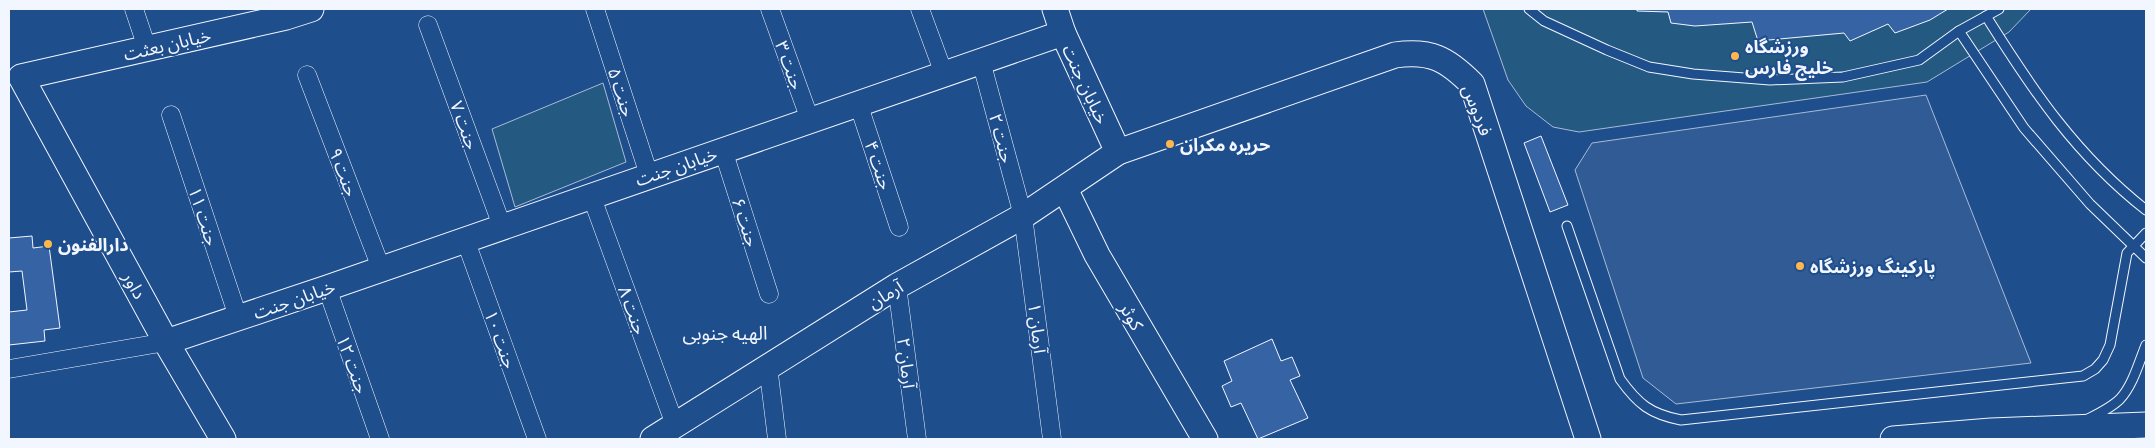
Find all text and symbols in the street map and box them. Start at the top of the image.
street label: خیابان بعثت [121,23,213,66]
place label: ورزشگاه خلیج فارس [1745,35,1833,81]
street label: جنت ۳ [771,38,809,92]
street label: خیابان جنت [1057,41,1114,128]
marker: ورزشگاه خلیج فارس [1729,50,1741,62]
street label: جنت ۵ [604,65,640,119]
street label: فردوس [1457,81,1498,139]
street label: جنت ۷ [446,98,484,152]
street label: جنت ۲ [985,111,1019,165]
place label: حریره مکران [1180,133,1270,156]
street label: جنت ۴ [860,138,898,192]
marker: حریره مکران [1164,138,1176,150]
street label: خیابان جنت [632,142,720,191]
street label: جنت ۹ [325,145,363,199]
street label: جنت ۱۱ [184,184,224,248]
street label: جنت ۶ [728,195,764,249]
place label: دارالفنون [58,233,129,256]
marker: دارالفنون [42,238,54,250]
place label: پارکینگ ورزشگاه [1810,255,1936,279]
marker: پارکینگ ورزشگاه [1794,260,1806,272]
street label: داور [117,267,151,303]
street label: خیابان جنت [250,275,338,324]
street label: آرمان [863,275,908,314]
street label: جنت ۸ [614,283,652,337]
street label: کوثر [1114,297,1149,335]
street label: آرمان ۱ [1023,301,1052,356]
street label: جنت ۱۰ [480,307,522,371]
district label: الهیه جنوبی [683,321,768,345]
street label: جنت ۱۲ [332,332,374,396]
street label: آرمان ۲ [892,336,921,391]

